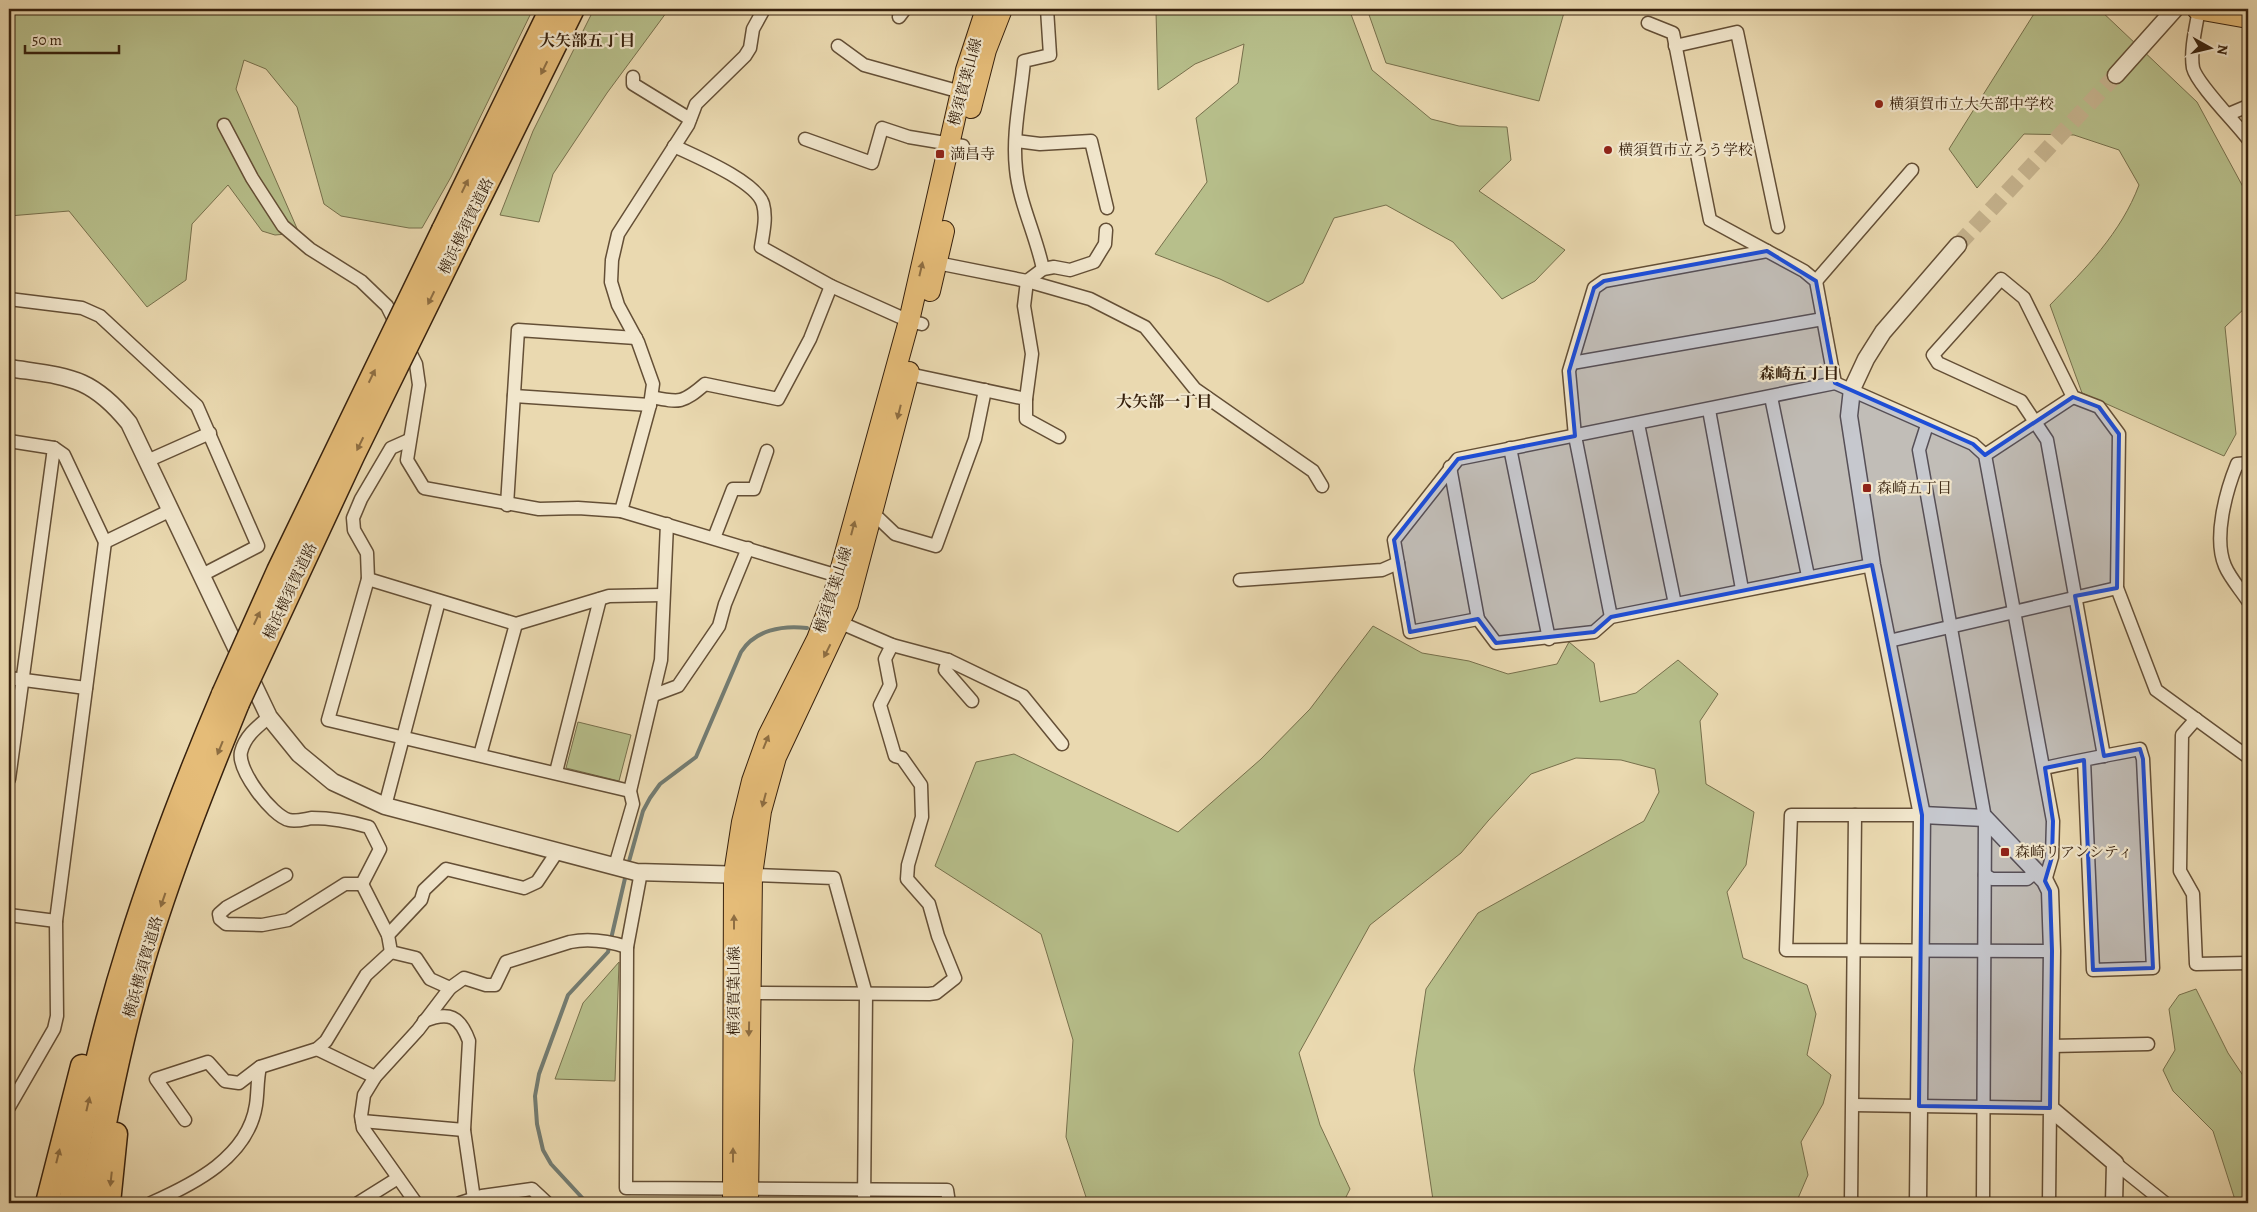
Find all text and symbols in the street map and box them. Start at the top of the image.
scale bar [25,22,119,54]
north arrow [2184,22,2234,72]
text: 50 m [32,30,62,50]
district label: 大矢部五丁目 [539,30,635,52]
street label: 横須賀葉山線 [944,36,986,128]
text: N [2212,43,2232,56]
one-way arrow [539,61,547,75]
place label: 横須賀市立大矢部中学校 [1889,94,2054,114]
marker: 横須賀市立大矢部中学校 [1873,98,1885,110]
place label: 横須賀市立ろう学校 [1618,140,1753,160]
place label: 満昌寺 [950,144,995,164]
marker: 横須賀市立ろう学校 [1602,144,1614,156]
marker: 満昌寺 [934,148,946,160]
street label: 横浜横須賀道路 [434,174,498,278]
one-way arrow [461,179,469,193]
one-way arrow [917,261,925,277]
one-way arrow [427,291,435,305]
district label: 森崎五丁目 [1759,363,1839,385]
one-way arrow [368,369,376,383]
district label: 大矢部一丁目 [1116,391,1212,413]
one-way arrow [895,404,903,419]
one-way arrow [355,437,363,451]
place label: 森崎五丁目 [1877,478,1952,498]
marker: 森崎五丁目 [1861,482,1873,494]
one-way arrow [849,520,857,535]
street label: 横浜横須賀道路 [259,539,321,643]
street label: 横須賀葉山線 [810,544,856,636]
one-way arrow [253,611,261,625]
one-way arrow [823,643,831,658]
one-way arrow [762,735,770,749]
one-way arrow [216,741,224,756]
one-way arrow [759,792,767,807]
place label: 森崎リアンシティ [2015,842,2133,862]
marker: 森崎リアンシティ [1999,846,2011,858]
one-way arrow [159,893,167,908]
street label: 横浜横須賀道路 [119,914,167,1020]
one-way arrow [730,914,738,930]
street label: 横須賀葉山線 [724,946,744,1036]
one-way arrow [745,1021,753,1037]
one-way arrow [84,1096,92,1111]
one-way arrow [729,1146,737,1162]
one-way arrow [54,1148,62,1163]
one-way arrow [107,1171,115,1187]

